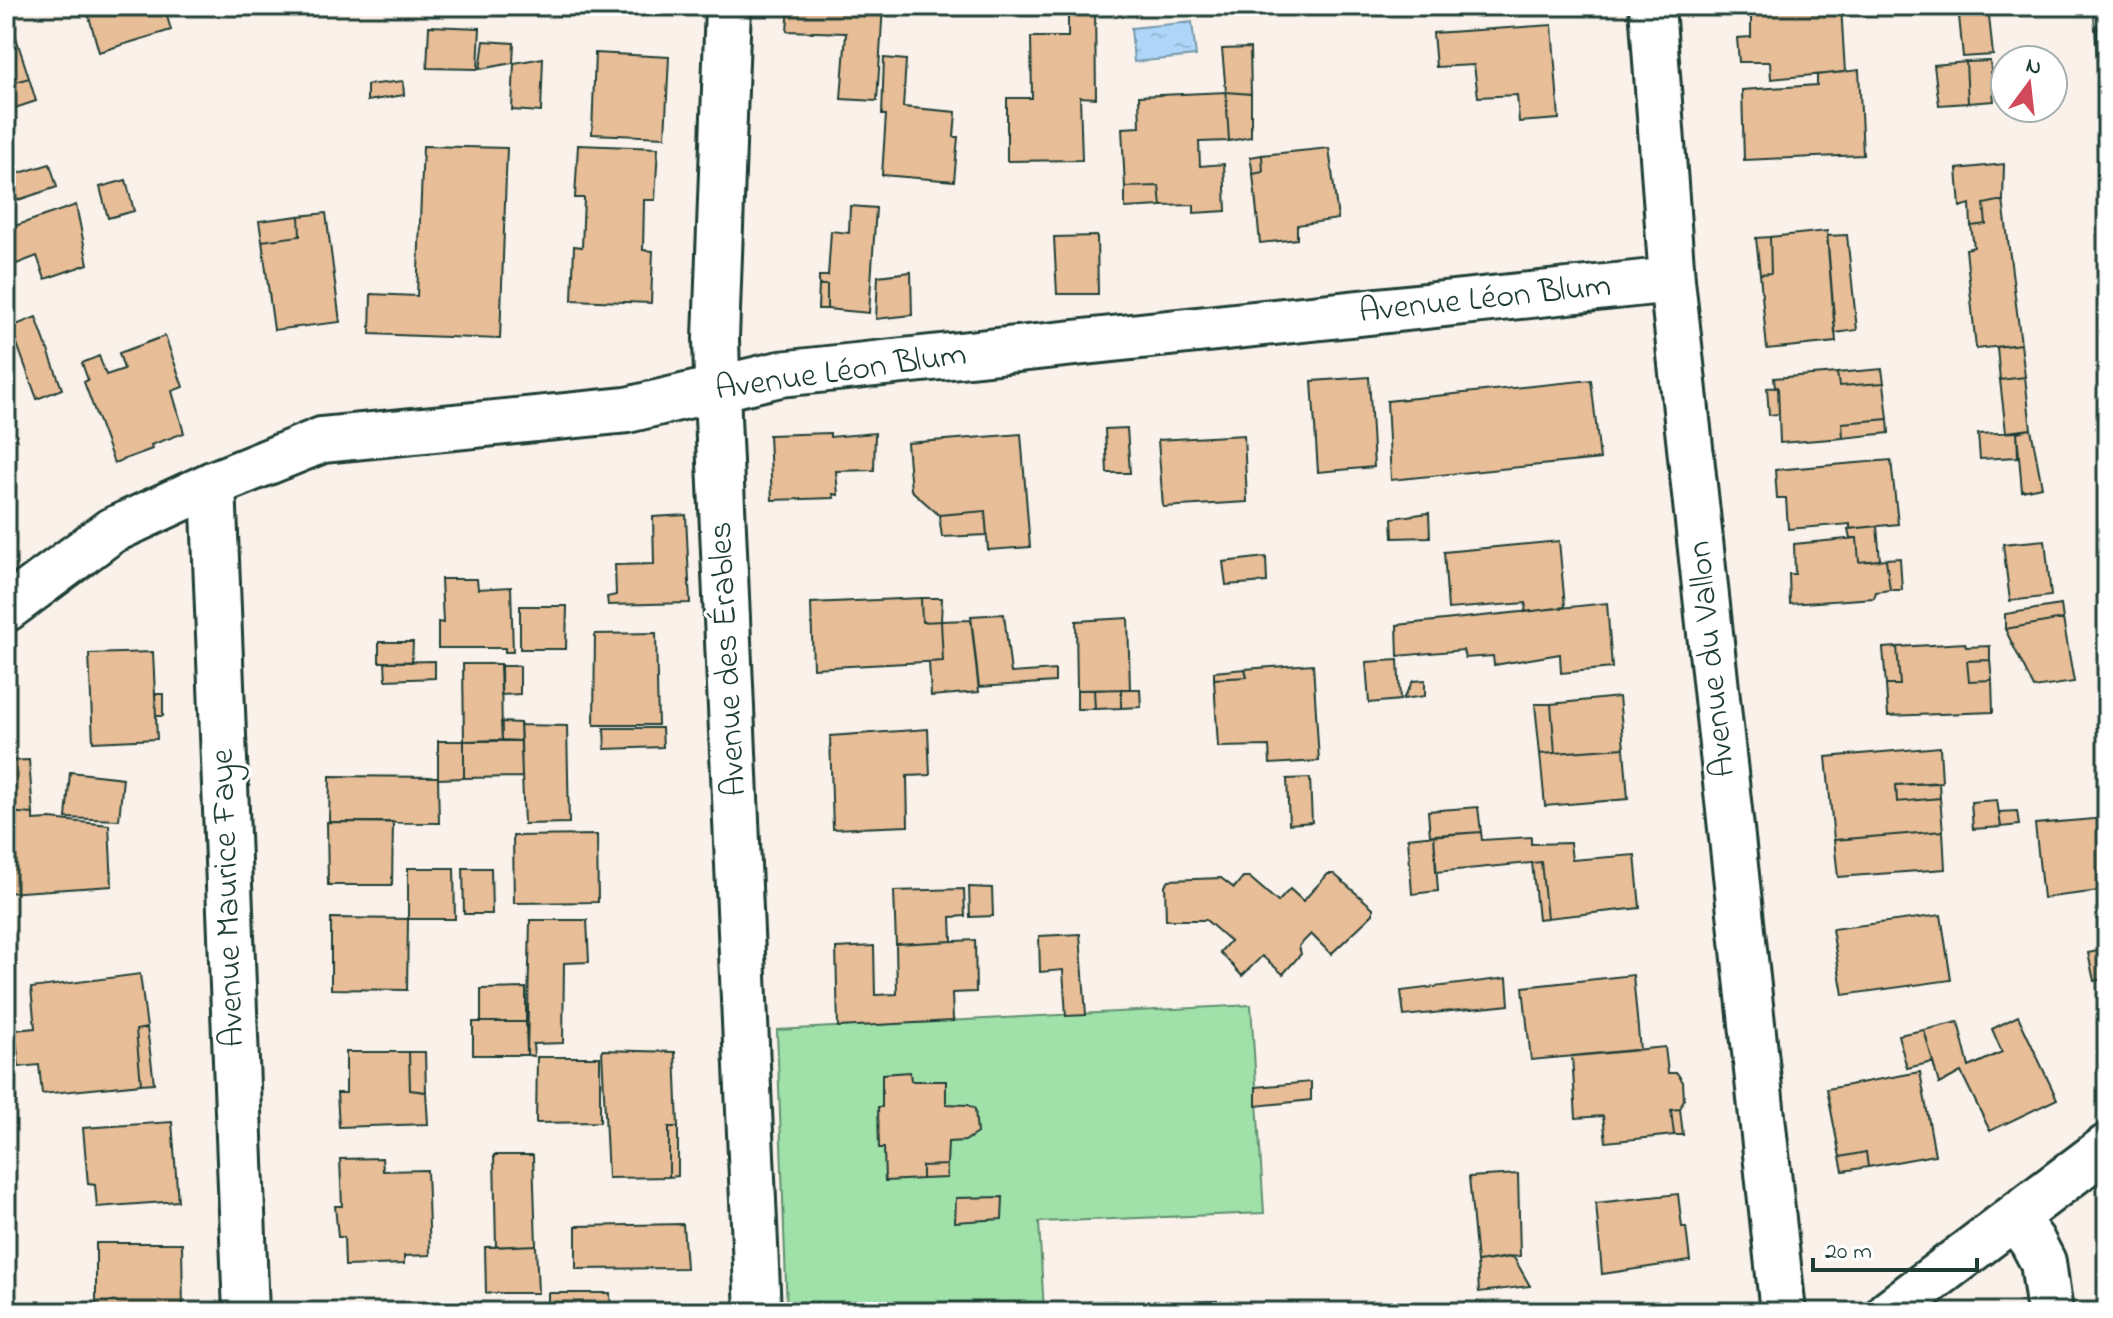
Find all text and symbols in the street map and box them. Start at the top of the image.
north arrow [1989,44,2069,124]
text: N [2022,50,2045,85]
street label: Avenue Léon Blum [1356,262,1614,338]
street label: Avenue Léon Blum [712,331,970,415]
street label: Avenue des Érables [697,520,761,798]
street label: Avenue du Vallon [1676,538,1750,780]
street label: Avenue Maurice Faye [199,747,259,1048]
scale bar [1813,1222,1977,1272]
text: 20 m [1825,1235,1872,1270]

